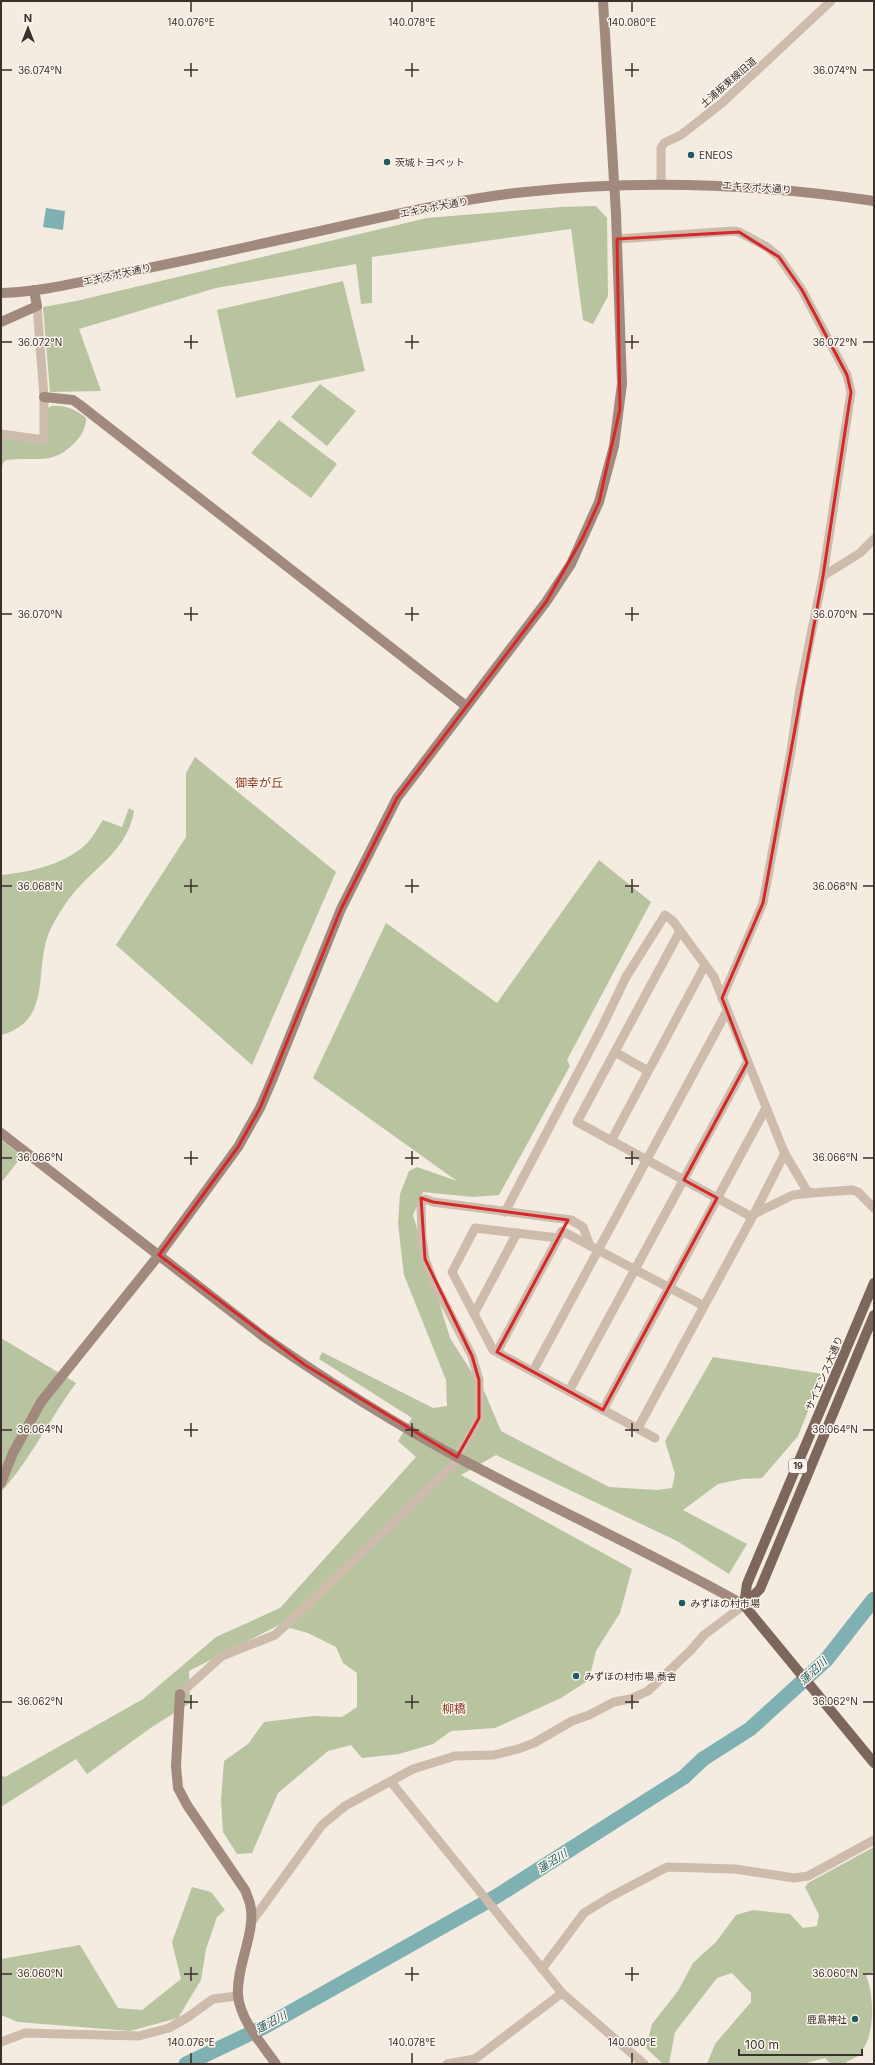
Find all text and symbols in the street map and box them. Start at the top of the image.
north arrow [8,8,48,48]
text: N [24,11,32,25]
text: 140.076°E [167,16,215,28]
text: 140.078°E [388,16,436,28]
text: 140.080°E [608,16,656,28]
street label: 土浦板東線旧道 [698,55,758,109]
text: 36.074°N [18,64,62,76]
text: 36.074°N [813,64,857,76]
place label: ENEOS [699,149,733,161]
marker: ENEOS [686,150,696,160]
place label: 茨城トヨペット [395,156,465,168]
marker: 茨城トヨペット [382,157,392,167]
street label: エキスポ大通り [722,179,792,195]
street label: エキスポ大通り [399,194,469,220]
street label: エキスポ大通り [82,261,152,287]
text: 36.072°N [18,336,62,348]
text: 36.072°N [813,336,857,348]
text: 36.070°N [18,608,62,620]
text: 36.070°N [813,608,857,620]
district label: 御幸が丘 [235,775,283,790]
text: 36.068°N [17,880,63,892]
text: 36.068°N [812,880,858,892]
text: 36.066°N [17,1151,63,1163]
text: 36.066°N [812,1151,858,1163]
street label: サイエンス大通り [803,1334,845,1412]
text: 36.064°N [17,1423,63,1435]
text: 36.064°N [812,1423,858,1435]
road number: 19 [789,1459,807,1473]
place label: みずほの村市場 [690,1597,760,1609]
marker: みずほの村市場 [677,1598,687,1608]
water label: 蓮沼川 [796,1654,831,1687]
place label: みずほの村市場 蕎舎 [584,1670,677,1682]
marker: みずほの村市場 蕎舎 [571,1671,581,1681]
text: 36.062°N [17,1695,63,1707]
text: 36.062°N [812,1695,858,1707]
district label: 柳橋 [442,1701,466,1716]
water label: 蓮沼川 [534,1846,571,1876]
text: 36.060°N [17,1967,63,1979]
text: 36.060°N [812,1967,858,1979]
water label: 蓮沼川 [253,2008,290,2036]
place label: 鹿島神社 [807,2013,847,2025]
marker: 鹿島神社 [850,2014,860,2024]
scale bar [739,2031,862,2057]
text: 140.076°E [167,2036,215,2048]
text: 140.078°E [388,2036,436,2048]
text: 140.080°E [608,2036,656,2048]
text: 100 m [745,2037,779,2052]

